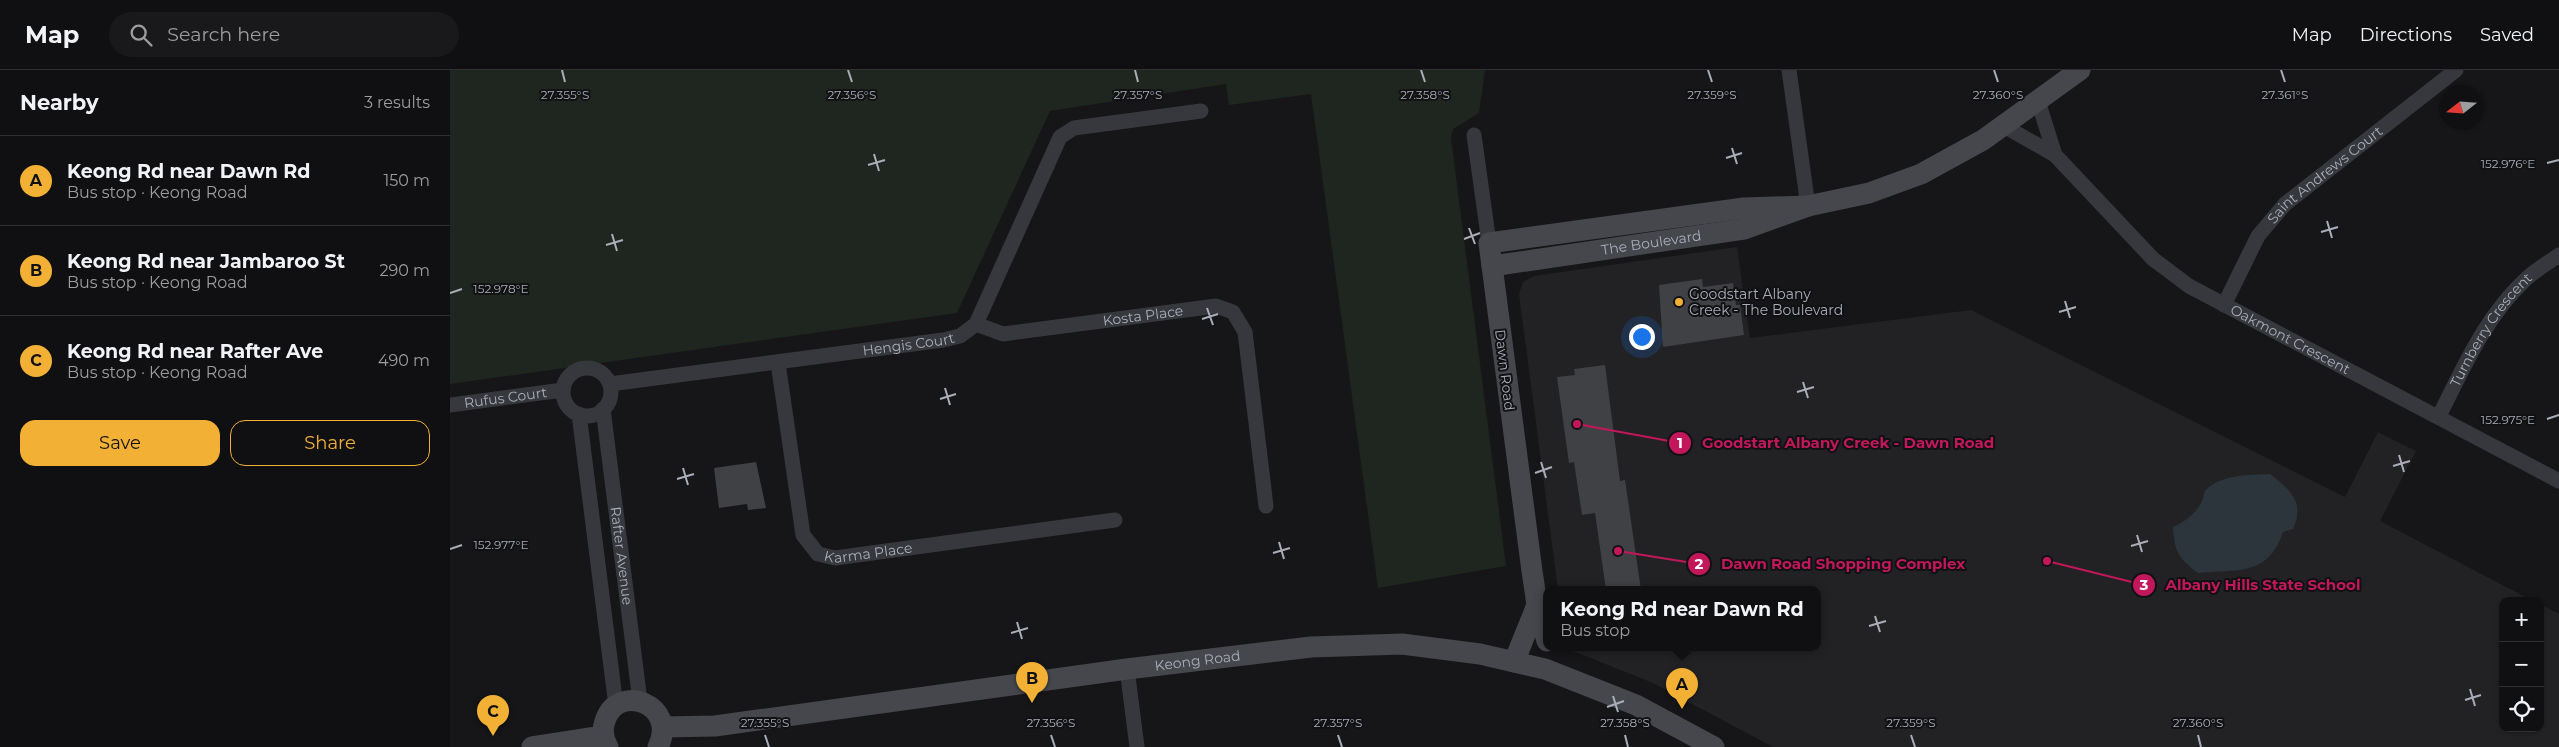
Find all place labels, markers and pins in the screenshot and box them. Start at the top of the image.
place label: Goodstart Albany Creek - The Boulevard [1689,285,1843,319]
marker: Goodstart Albany Creek - The Boulevard [1673,296,1685,308]
callout: Goodstart Albany Creek - Dawn Road [1667,428,2004,458]
callout: Dawn Road Shopping Complex [1686,549,1975,579]
callout: Albany Hills State School [2131,570,2371,600]
pin: B [1016,662,1048,703]
pin: A [1666,668,1698,709]
pin: C [477,695,509,736]

